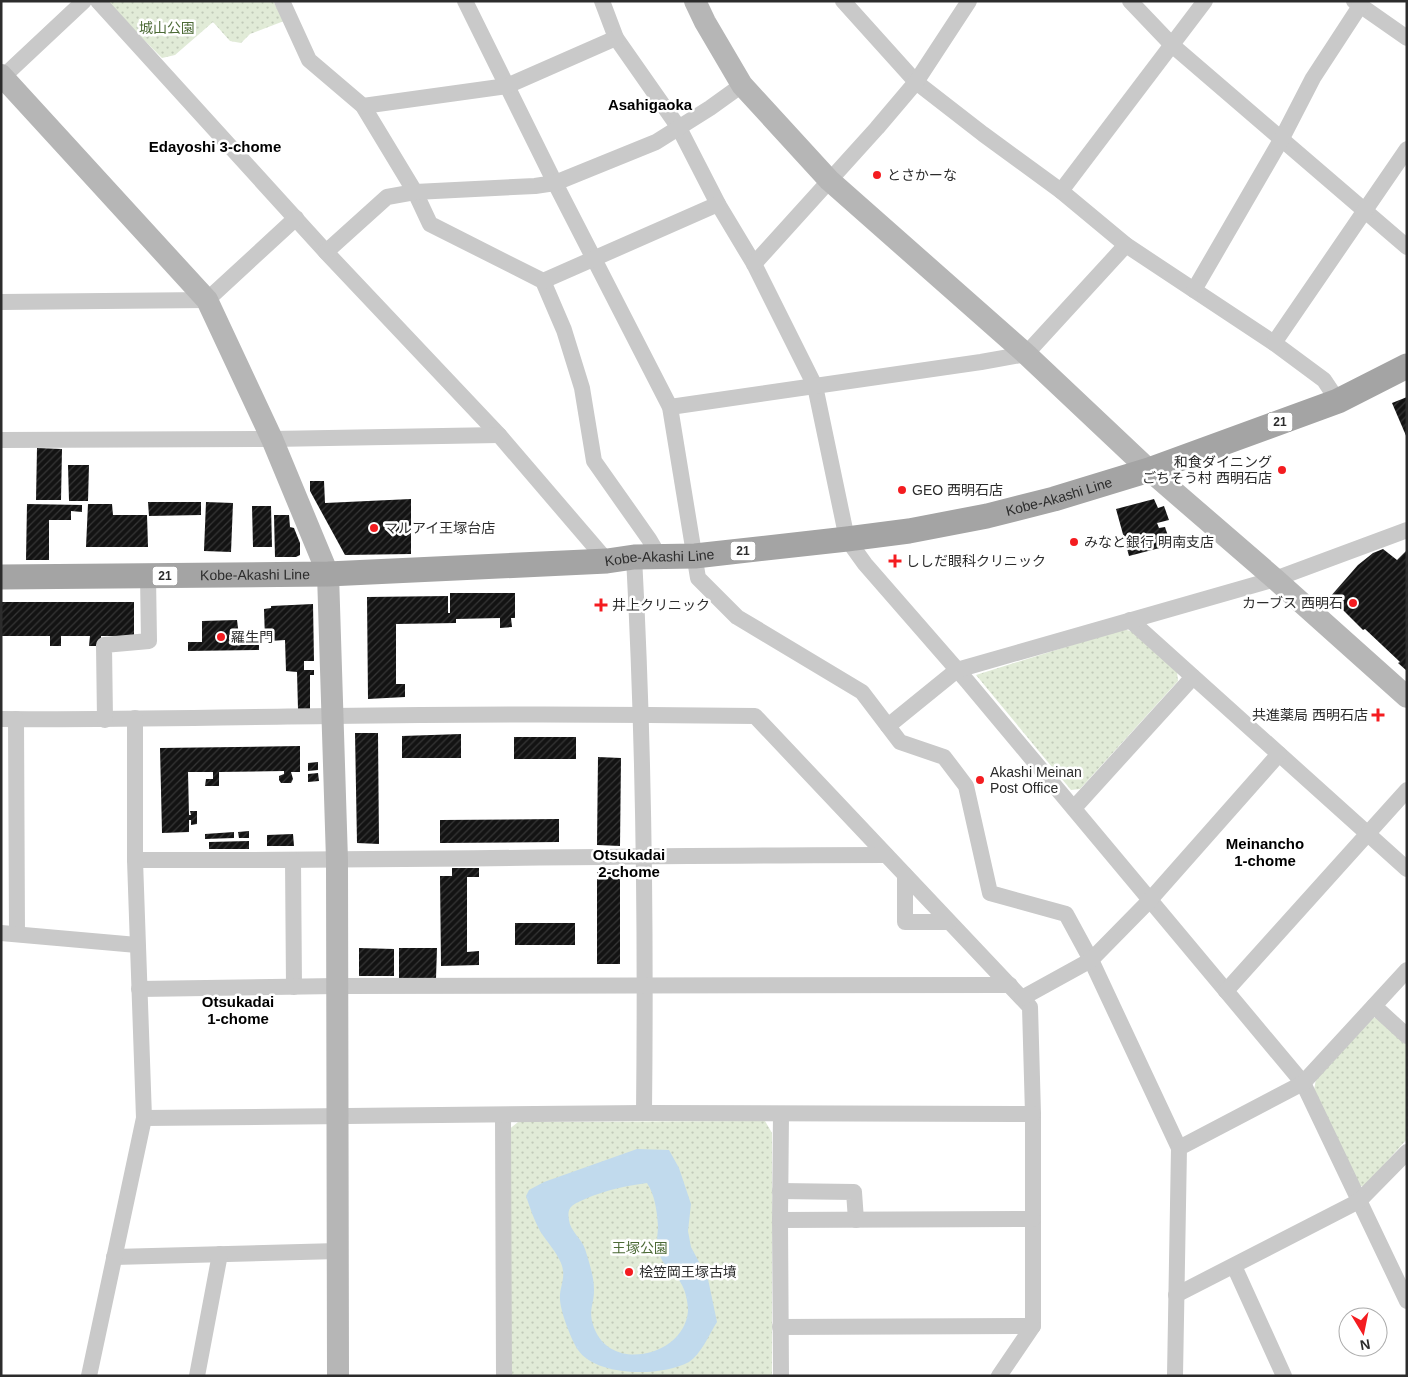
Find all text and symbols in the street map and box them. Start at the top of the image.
park label: 城山公園 [139,20,195,36]
district label: Asahigaoka [608,96,693,113]
district label: Edayoshi 3-chome [149,138,281,155]
place label: とさかーな [887,167,957,183]
marker: とさかーな [871,169,883,181]
road number: 21 [1268,412,1292,432]
place label: 和食ダイニング ごちそう村 西明石店 [1142,454,1272,486]
marker: 和食ダイニング ごちそう村 西明石店 [1276,464,1288,476]
street label: Kobe-Akashi Line [1004,474,1114,519]
place label: GEO 西明石店 [912,482,1003,498]
marker: GEO 西明石店 [896,484,908,496]
place label: マルアイ王塚台店 [384,520,495,536]
marker: マルアイ王塚台店 [368,522,380,534]
place label: みなと銀行 明南支店 [1084,534,1214,550]
marker: みなと銀行 明南支店 [1068,536,1080,548]
road number: 21 [730,542,756,560]
street label: Kobe-Akashi Line [604,546,715,569]
place label: ししだ眼科クリニック [906,553,1046,569]
marker: ししだ眼科クリニック [888,554,902,568]
road number: 21 [152,566,178,586]
street label: Kobe-Akashi Line [200,566,310,583]
place label: カーブス 西明石 [1242,595,1343,611]
place label: 井上クリニック [612,597,710,613]
marker: カーブス 西明石 [1347,597,1359,609]
marker: 井上クリニック [594,598,608,612]
place label: 羅生門 [231,629,273,645]
marker: 羅生門 [215,631,227,643]
place label: 共進薬局 西明石店 [1252,707,1368,723]
marker: 共進薬局 西明石店 [1372,709,1384,721]
place label: Akashi Meinan Post Office [990,764,1082,796]
marker: Akashi Meinan Post Office [974,774,986,786]
district label: Meinancho 1-chome [1226,835,1304,869]
district label: Otsukadai 2-chome [593,846,665,880]
district label: Otsukadai 1-chome [202,993,274,1027]
park label: 王塚公園 [612,1240,668,1256]
place label: 桧笠岡王塚古墳 [639,1264,737,1280]
marker: 桧笠岡王塚古墳 [623,1266,635,1278]
north arrow [1338,1307,1388,1357]
text: N [1359,1336,1372,1354]

